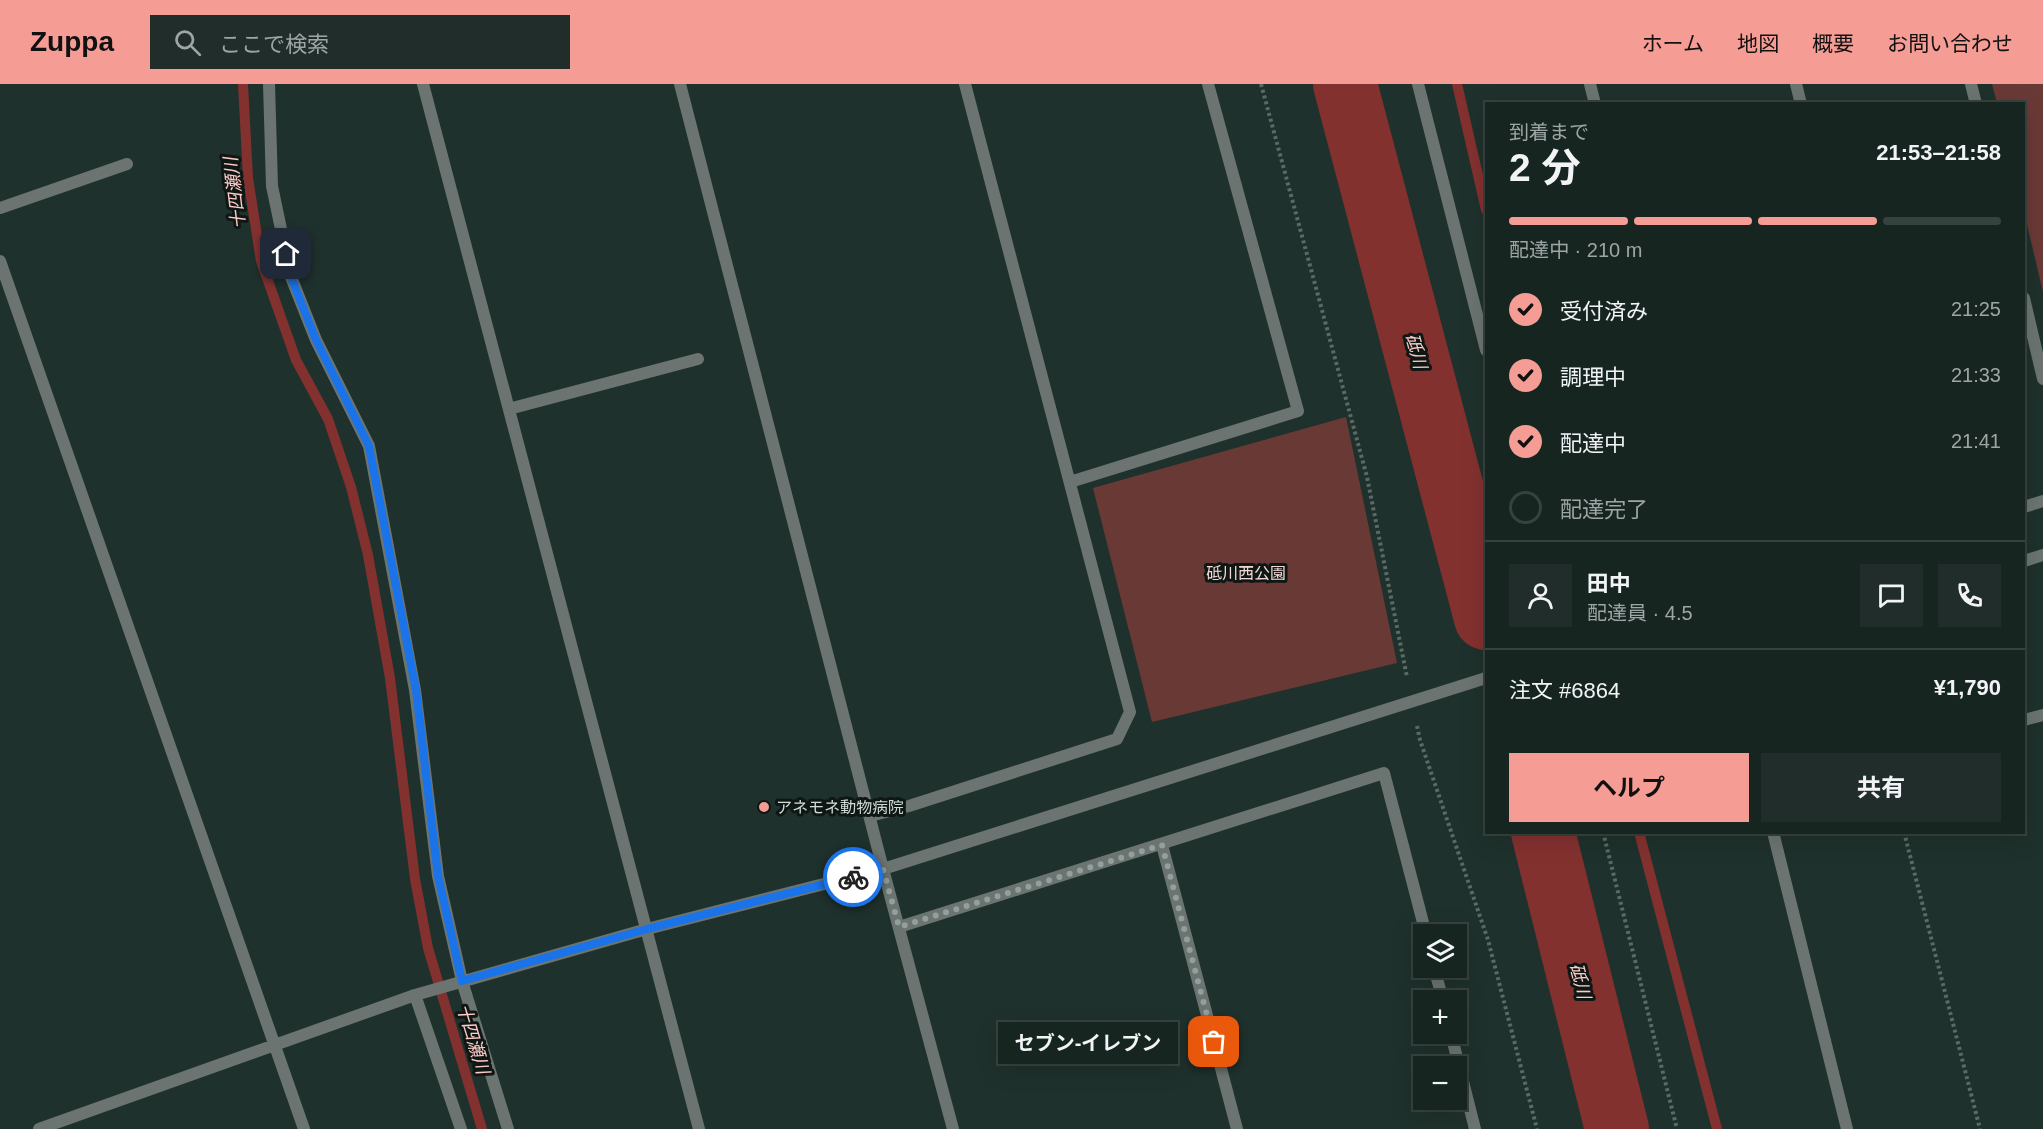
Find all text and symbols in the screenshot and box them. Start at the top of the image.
search box [150,15,570,69]
text: Zuppa [30,26,114,57]
icon: search [171,26,204,59]
text: ここで検索 [219,32,329,57]
text: ホーム [1642,32,1704,55]
text: 地図 [1737,32,1779,55]
text: 概要 [1812,32,1854,55]
text: お問い合わせ [1887,32,2013,55]
text: 到着まで [1509,121,1589,143]
text: 21:53–21:58 [1876,140,2001,165]
text: 2 分 [1509,146,1581,189]
water label: 十四瀬川 [220,154,249,230]
pin [260,228,311,279]
icon: home [269,237,302,270]
text: 配達中 · 210 m [1509,239,1642,261]
icon: check [1509,293,1542,326]
text: 21:25 [1951,298,2001,320]
text: 受付済み [1560,299,1648,324]
water label: 砥川 [1402,331,1431,373]
icon: check [1509,359,1542,392]
text: 21:33 [1951,364,2001,386]
text: 調理中 [1560,365,1626,390]
icon: check [1509,425,1542,458]
text: 21:41 [1951,430,2001,452]
text: 配達中 [1560,431,1626,456]
text: 配達完了 [1560,497,1648,522]
button: person [1509,564,1572,627]
button: chat [1860,564,1923,627]
button: phone [1938,564,2001,627]
park label: 砥川西公園 [1206,565,1286,582]
text: 田中 [1587,571,1631,596]
text: 配達員 · 4.5 [1587,602,1693,624]
text: ¥1,790 [1934,675,2001,700]
text: 注文 #6864 [1509,678,1620,703]
button: ヘルプ [1509,753,1749,822]
button: 共有 [1761,753,2001,822]
place label: アネモネ動物病院 [776,799,904,816]
marker: アネモネ動物病院 [757,800,771,814]
courier [823,847,883,907]
icon: bike [837,861,870,894]
map controls [1413,924,1467,1110]
button: layers [1413,924,1467,978]
water label: 砥川 [1566,961,1595,1003]
button: + [1413,990,1467,1044]
water label: 十四瀬川 [453,1002,494,1078]
pin [1188,1016,1239,1067]
callout: セブン-イレブン [998,1021,1178,1063]
icon: bag [1197,1025,1230,1058]
text: セブン-イレブン [1015,1032,1161,1054]
button: − [1413,1056,1467,1110]

